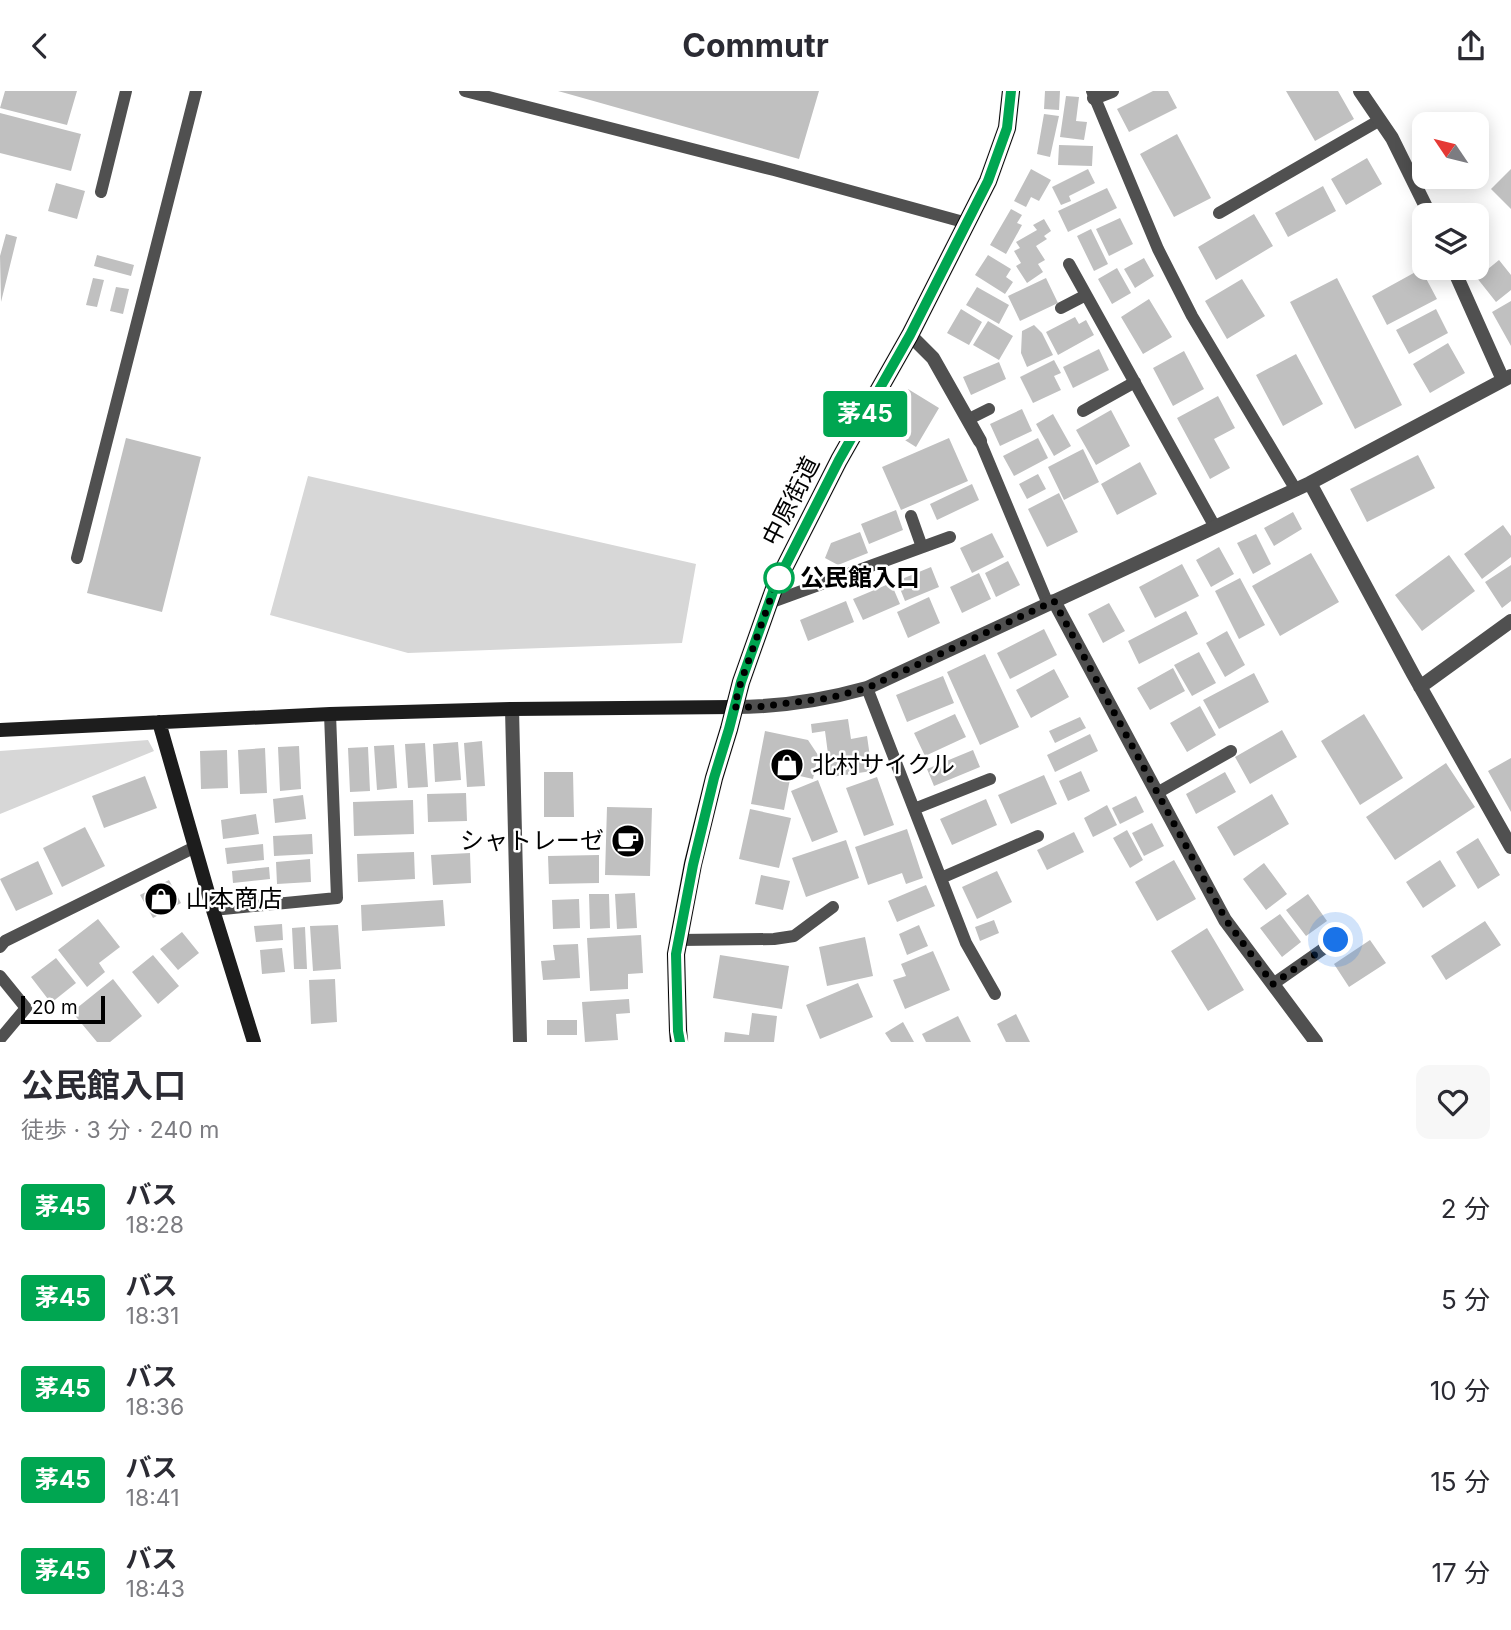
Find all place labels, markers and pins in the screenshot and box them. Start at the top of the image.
marker: 公民館入口 [764,563,794,593]
place label: 公民館入口 [800,563,920,592]
shop icon: 北村サイクル [768,746,806,784]
place label: 北村サイクル [812,750,955,779]
cafe icon: シャトレーゼ [609,822,647,860]
place label: シャトレーゼ [460,826,604,855]
shop icon: 山本商店 [142,880,180,918]
place label: 山本商店 [186,884,282,913]

